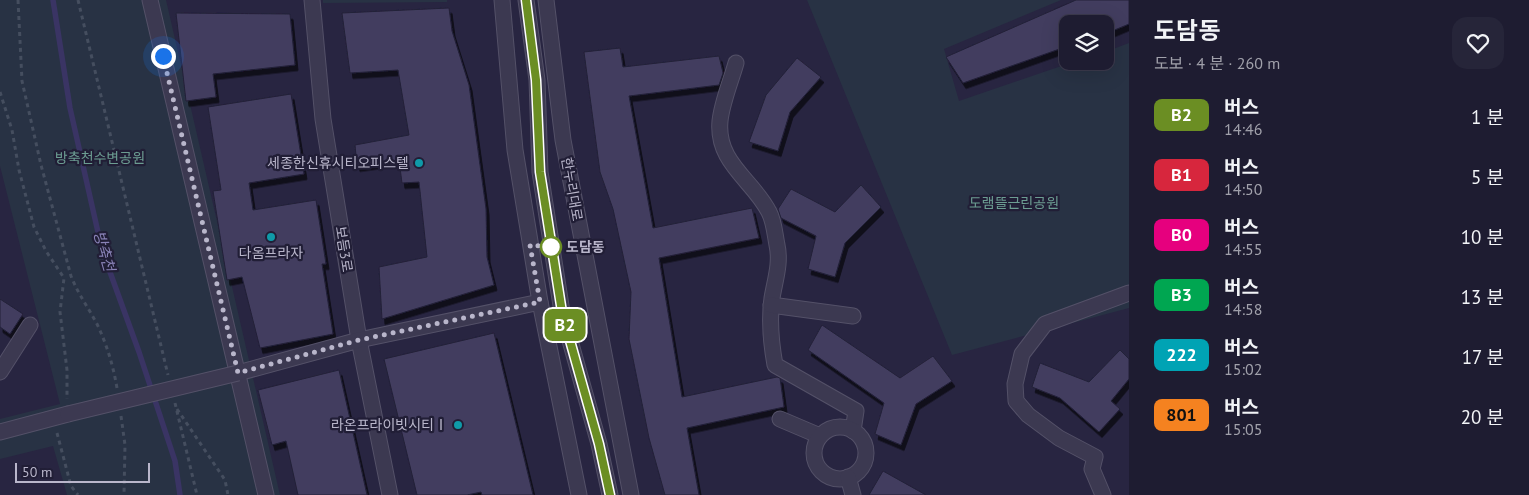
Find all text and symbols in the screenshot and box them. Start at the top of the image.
map controls [1059,15,1114,70]
button: layers [1059,15,1114,70]
text: 도담동 [1154,15,1220,46]
button: heart [1452,17,1504,69]
your location [151,44,176,69]
text: 도보 · 4 분 · 260 m [1154,53,1280,73]
text: 버스 [1224,95,1259,119]
text: B2 [1171,103,1192,126]
text: 1 분 [1471,105,1504,129]
text: 14:46 [1224,119,1262,139]
park label: 방축천수변공원 [55,149,145,167]
place label: 세종한신휴시티오피스텔 [267,154,409,172]
text: 버스 [1224,155,1259,179]
street label: 한누리대로 [558,156,586,222]
marker: 세종한신휴시티오피스텔 [413,157,425,169]
text: B1 [1171,163,1192,186]
text: 5 분 [1471,165,1504,189]
text: 14:50 [1224,179,1262,199]
park label: 도램뜰근린공원 [969,194,1059,212]
text: 버스 [1224,215,1259,239]
text: B0 [1171,223,1192,246]
street label: 보듬3로 [331,225,357,273]
text: 10 분 [1461,225,1504,249]
water label: 방축천 [90,228,120,275]
marker: 다옴프라자 [265,231,277,243]
marker: 도담동 [540,236,562,258]
place label: 도담동 [566,238,605,256]
text: 14:55 [1224,239,1262,259]
place label: 다옴프라자 [239,244,303,262]
text: 버스 [1224,275,1259,299]
text: B3 [1171,283,1192,306]
text: 13 분 [1461,285,1504,309]
text: 14:58 [1224,299,1262,319]
line badge: B2 [542,309,588,341]
text: B2 [555,313,575,336]
text: 버스 [1224,335,1259,359]
text: 222 [1166,343,1197,366]
text: 17 분 [1462,345,1504,369]
text: 15:02 [1224,359,1262,379]
text: 버스 [1224,395,1259,419]
text: 801 [1166,403,1197,426]
text: 20 분 [1461,405,1504,429]
place label: 라온프라이빗시티Ⅰ [331,416,448,434]
marker: 라온프라이빗시티Ⅰ [452,419,464,431]
text: 15:05 [1224,419,1262,439]
scale bar [15,460,150,483]
text: 50 m [22,463,52,481]

